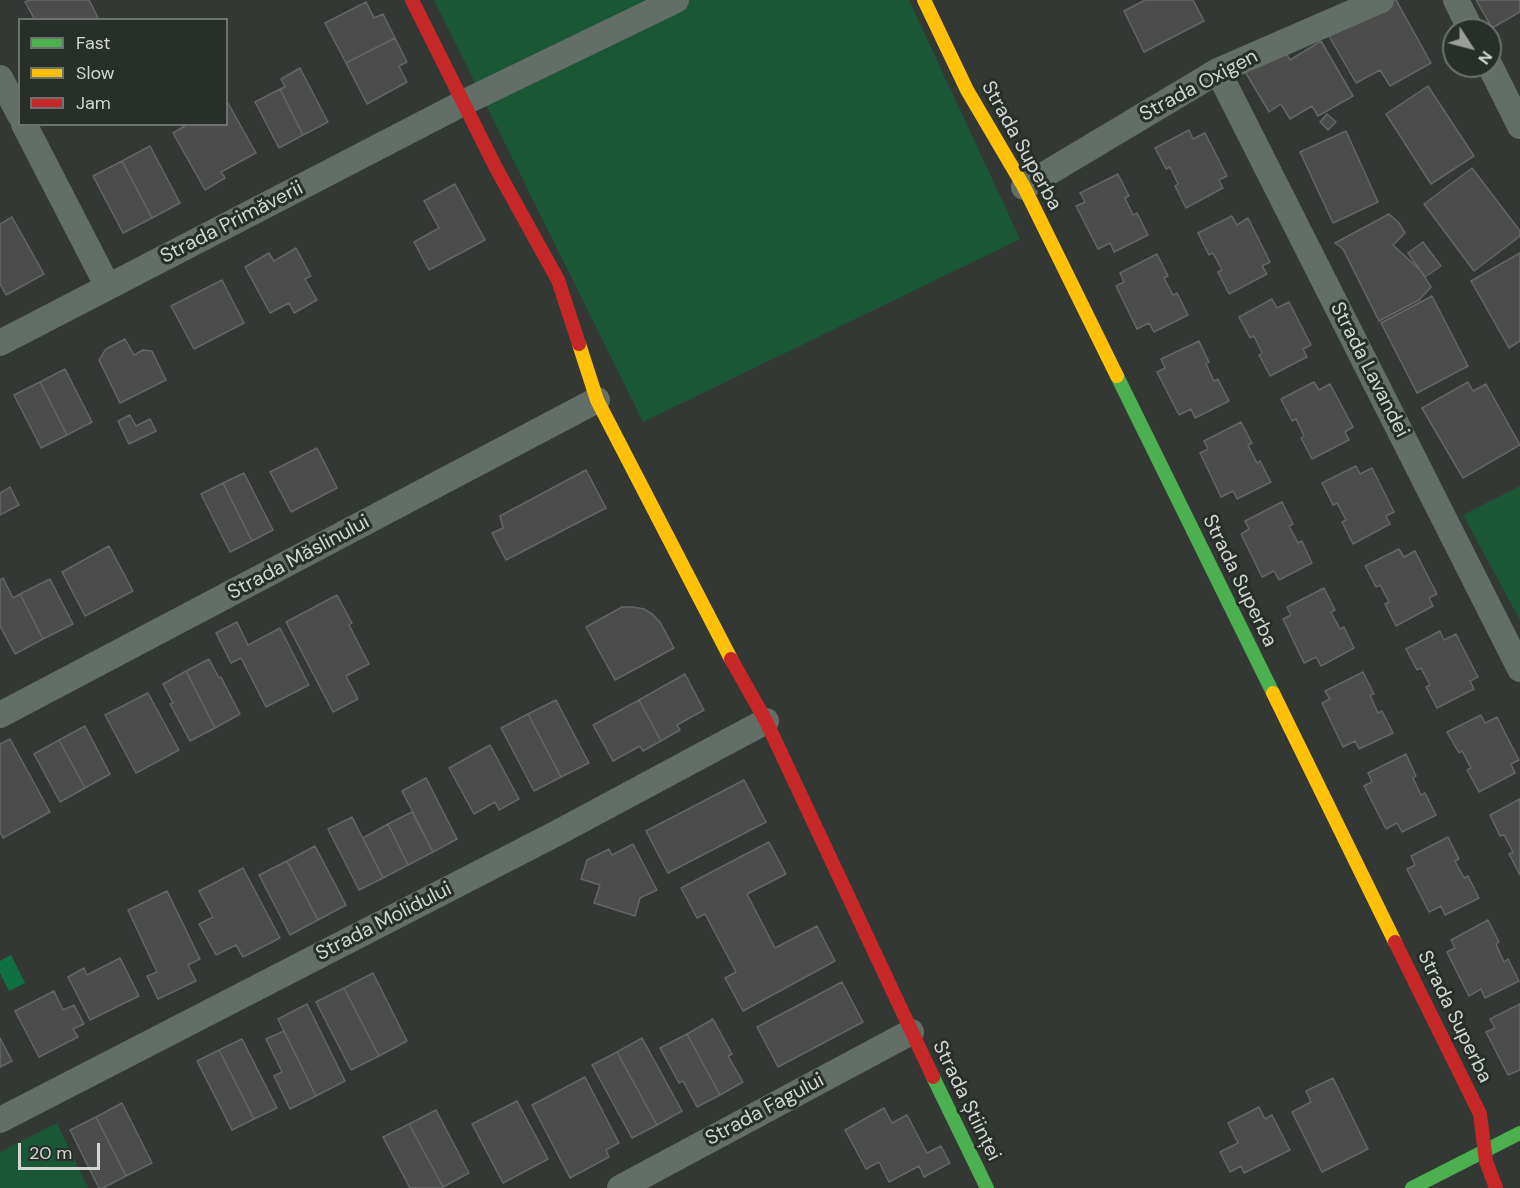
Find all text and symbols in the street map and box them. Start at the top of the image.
legend [18,18,228,126]
north arrow [1442,18,1502,78]
text: Fast [76,31,111,55]
street label: Strada Oxigen [1136,45,1262,127]
text: N [1473,47,1497,69]
text: Slow [76,61,115,85]
street label: Strada Superba [976,77,1066,215]
text: Jam [76,91,111,115]
street label: Strada Primăverii [157,177,307,269]
street label: Strada Lavandei [1325,298,1413,442]
street label: Strada Măslinului [224,511,374,605]
street label: Strada Superba [1197,511,1281,651]
street label: Strada Molidului [312,877,456,967]
street label: Strada Superba [1412,947,1496,1087]
street label: Strada Științei [927,1037,1005,1165]
street label: Strada Fagului [702,1069,828,1151]
scale bar [21,1131,104,1169]
text: 20 m [29,1141,72,1165]

